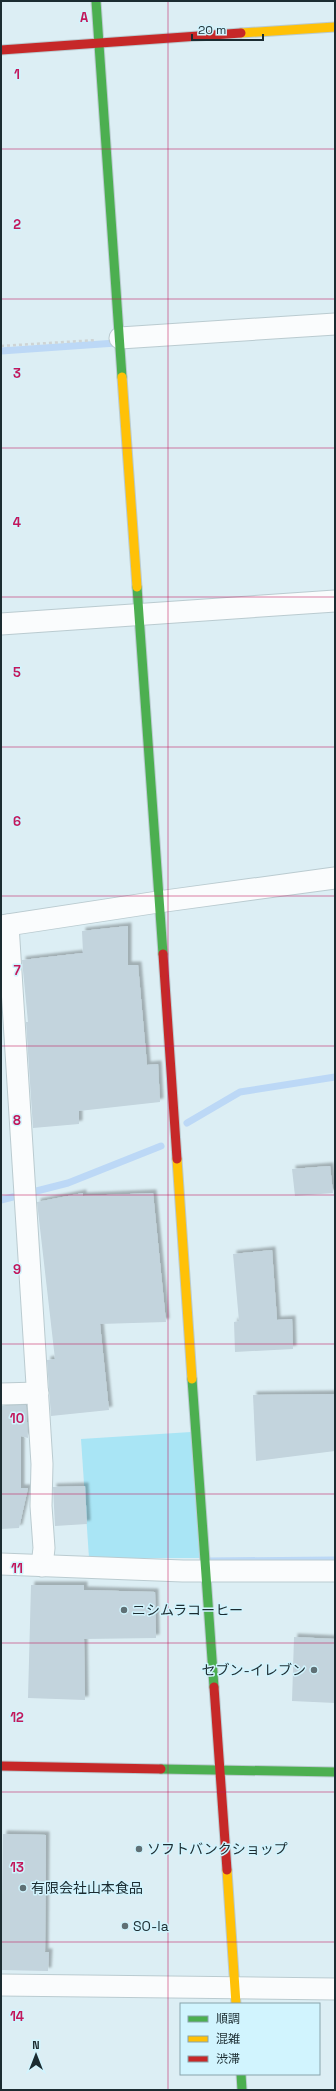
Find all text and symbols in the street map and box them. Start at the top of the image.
text: A [80,9,89,26]
scale bar [192,16,263,42]
text: 20 m [198,22,226,38]
text: 1 [14,66,20,83]
text: 2 [13,216,21,233]
text: 3 [13,365,21,382]
text: 4 [13,514,21,531]
text: 5 [13,664,21,681]
text: 6 [13,813,21,830]
text: 7 [13,962,21,979]
text: 8 [13,1112,21,1129]
text: 9 [13,1261,21,1278]
text: 10 [10,1410,24,1427]
text: 11 [11,1560,23,1577]
place label: ニシムラコーヒー [132,1601,243,1619]
marker: ニシムラコーヒー [119,1605,129,1615]
place label: セブン-イレブン [202,1661,306,1679]
marker: セブン-イレブン [309,1665,319,1675]
text: 12 [10,1709,24,1726]
place label: ソフトバンクショップ [147,1840,288,1858]
marker: ソフトバンクショップ [134,1844,144,1854]
text: 13 [10,1859,24,1876]
place label: 有限会社山本食品 [31,1879,143,1897]
marker: 有限会社山本食品 [18,1883,28,1893]
place label: SO-la [133,1917,169,1935]
marker: SO-la [120,1921,130,1931]
legend [180,2003,320,2075]
text: 14 [10,2008,24,2025]
text: 順調 [216,2011,240,2027]
text: 混雑 [216,2031,240,2047]
north arrow [16,2035,56,2075]
text: N [32,2038,40,2052]
text: 渋滞 [216,2051,240,2067]

